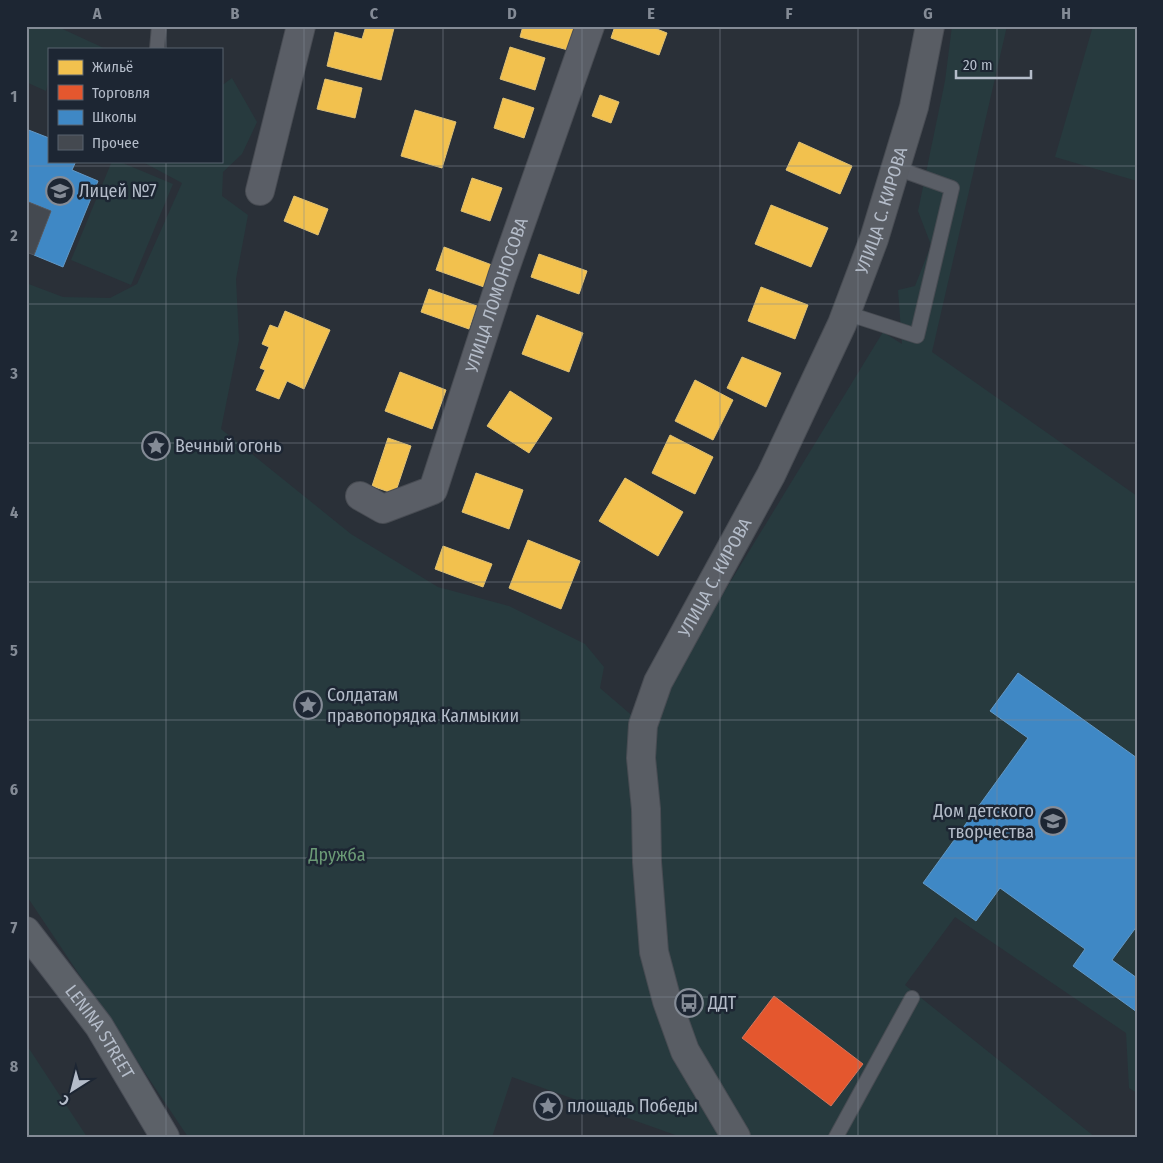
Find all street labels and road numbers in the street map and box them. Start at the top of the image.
street label: УЛИЦА С. КИРОВА [850,144,912,278]
street label: УЛИЦА ЛОМОНОСОВА [461,214,533,376]
street label: УЛИЦА С. КИРОВА [673,514,757,642]
street label: LENINA STREET [60,980,139,1083]

